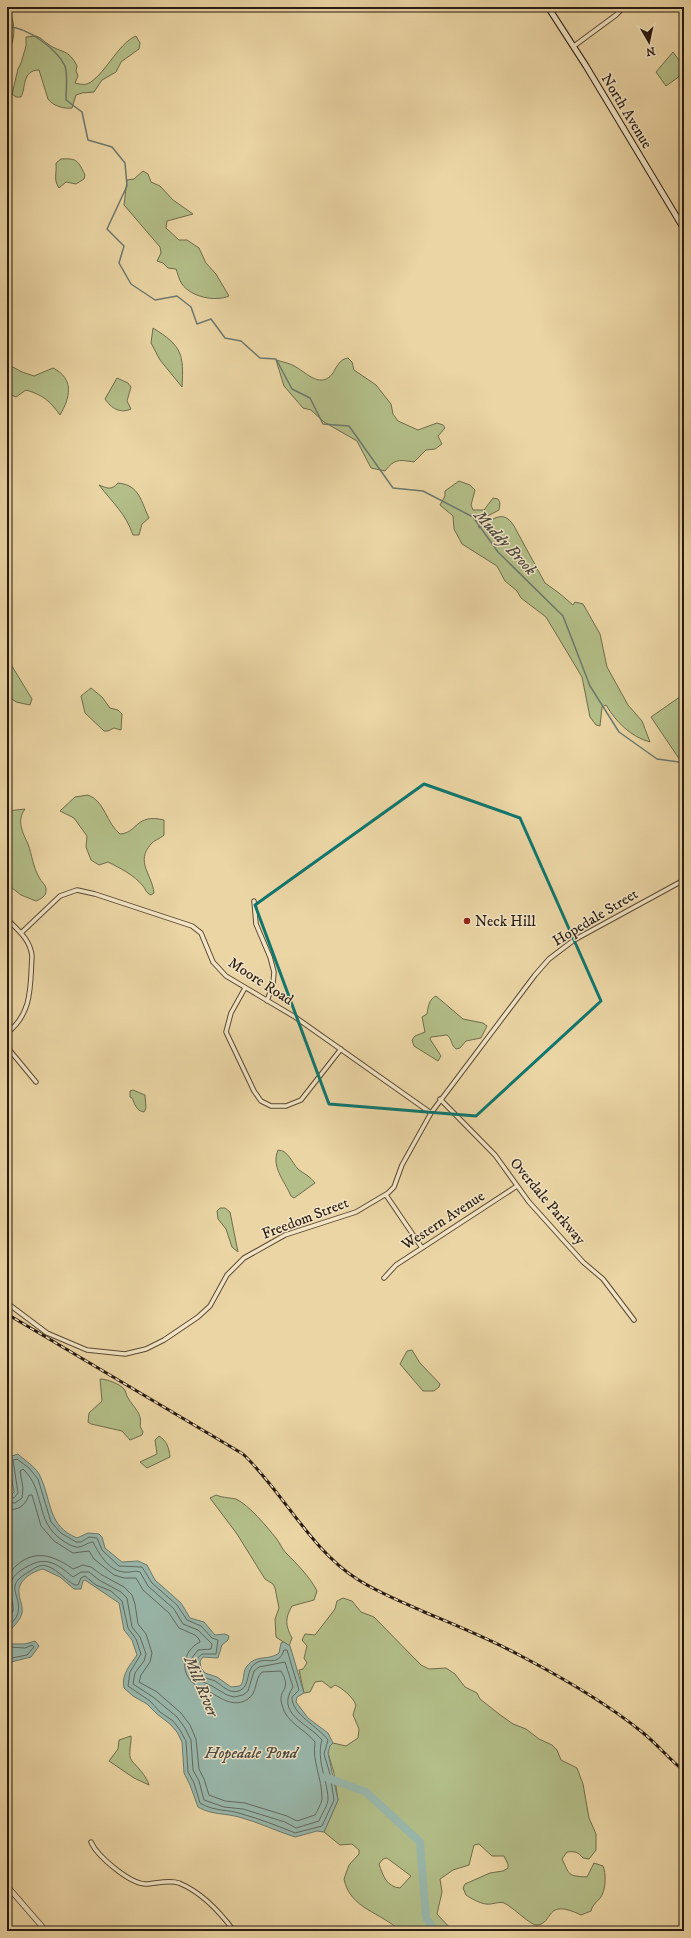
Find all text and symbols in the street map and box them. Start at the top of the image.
north arrow [629,22,669,62]
text: N [645,43,656,59]
street label: North Avenue [597,70,656,152]
water label: Muddy Brook [469,505,541,580]
street label: Hopedale Street [549,884,642,950]
place label: Neck Hill [475,912,536,931]
marker: Neck Hill [462,916,472,926]
street label: Moore Road [224,953,297,1010]
street label: Overdale Parkway [506,1154,590,1249]
street label: Western Avenue [397,1187,488,1255]
street label: Freedom Street [259,1193,351,1244]
water label: Mill River [179,1652,223,1721]
water label: Hopedale Pond [204,1743,300,1763]

